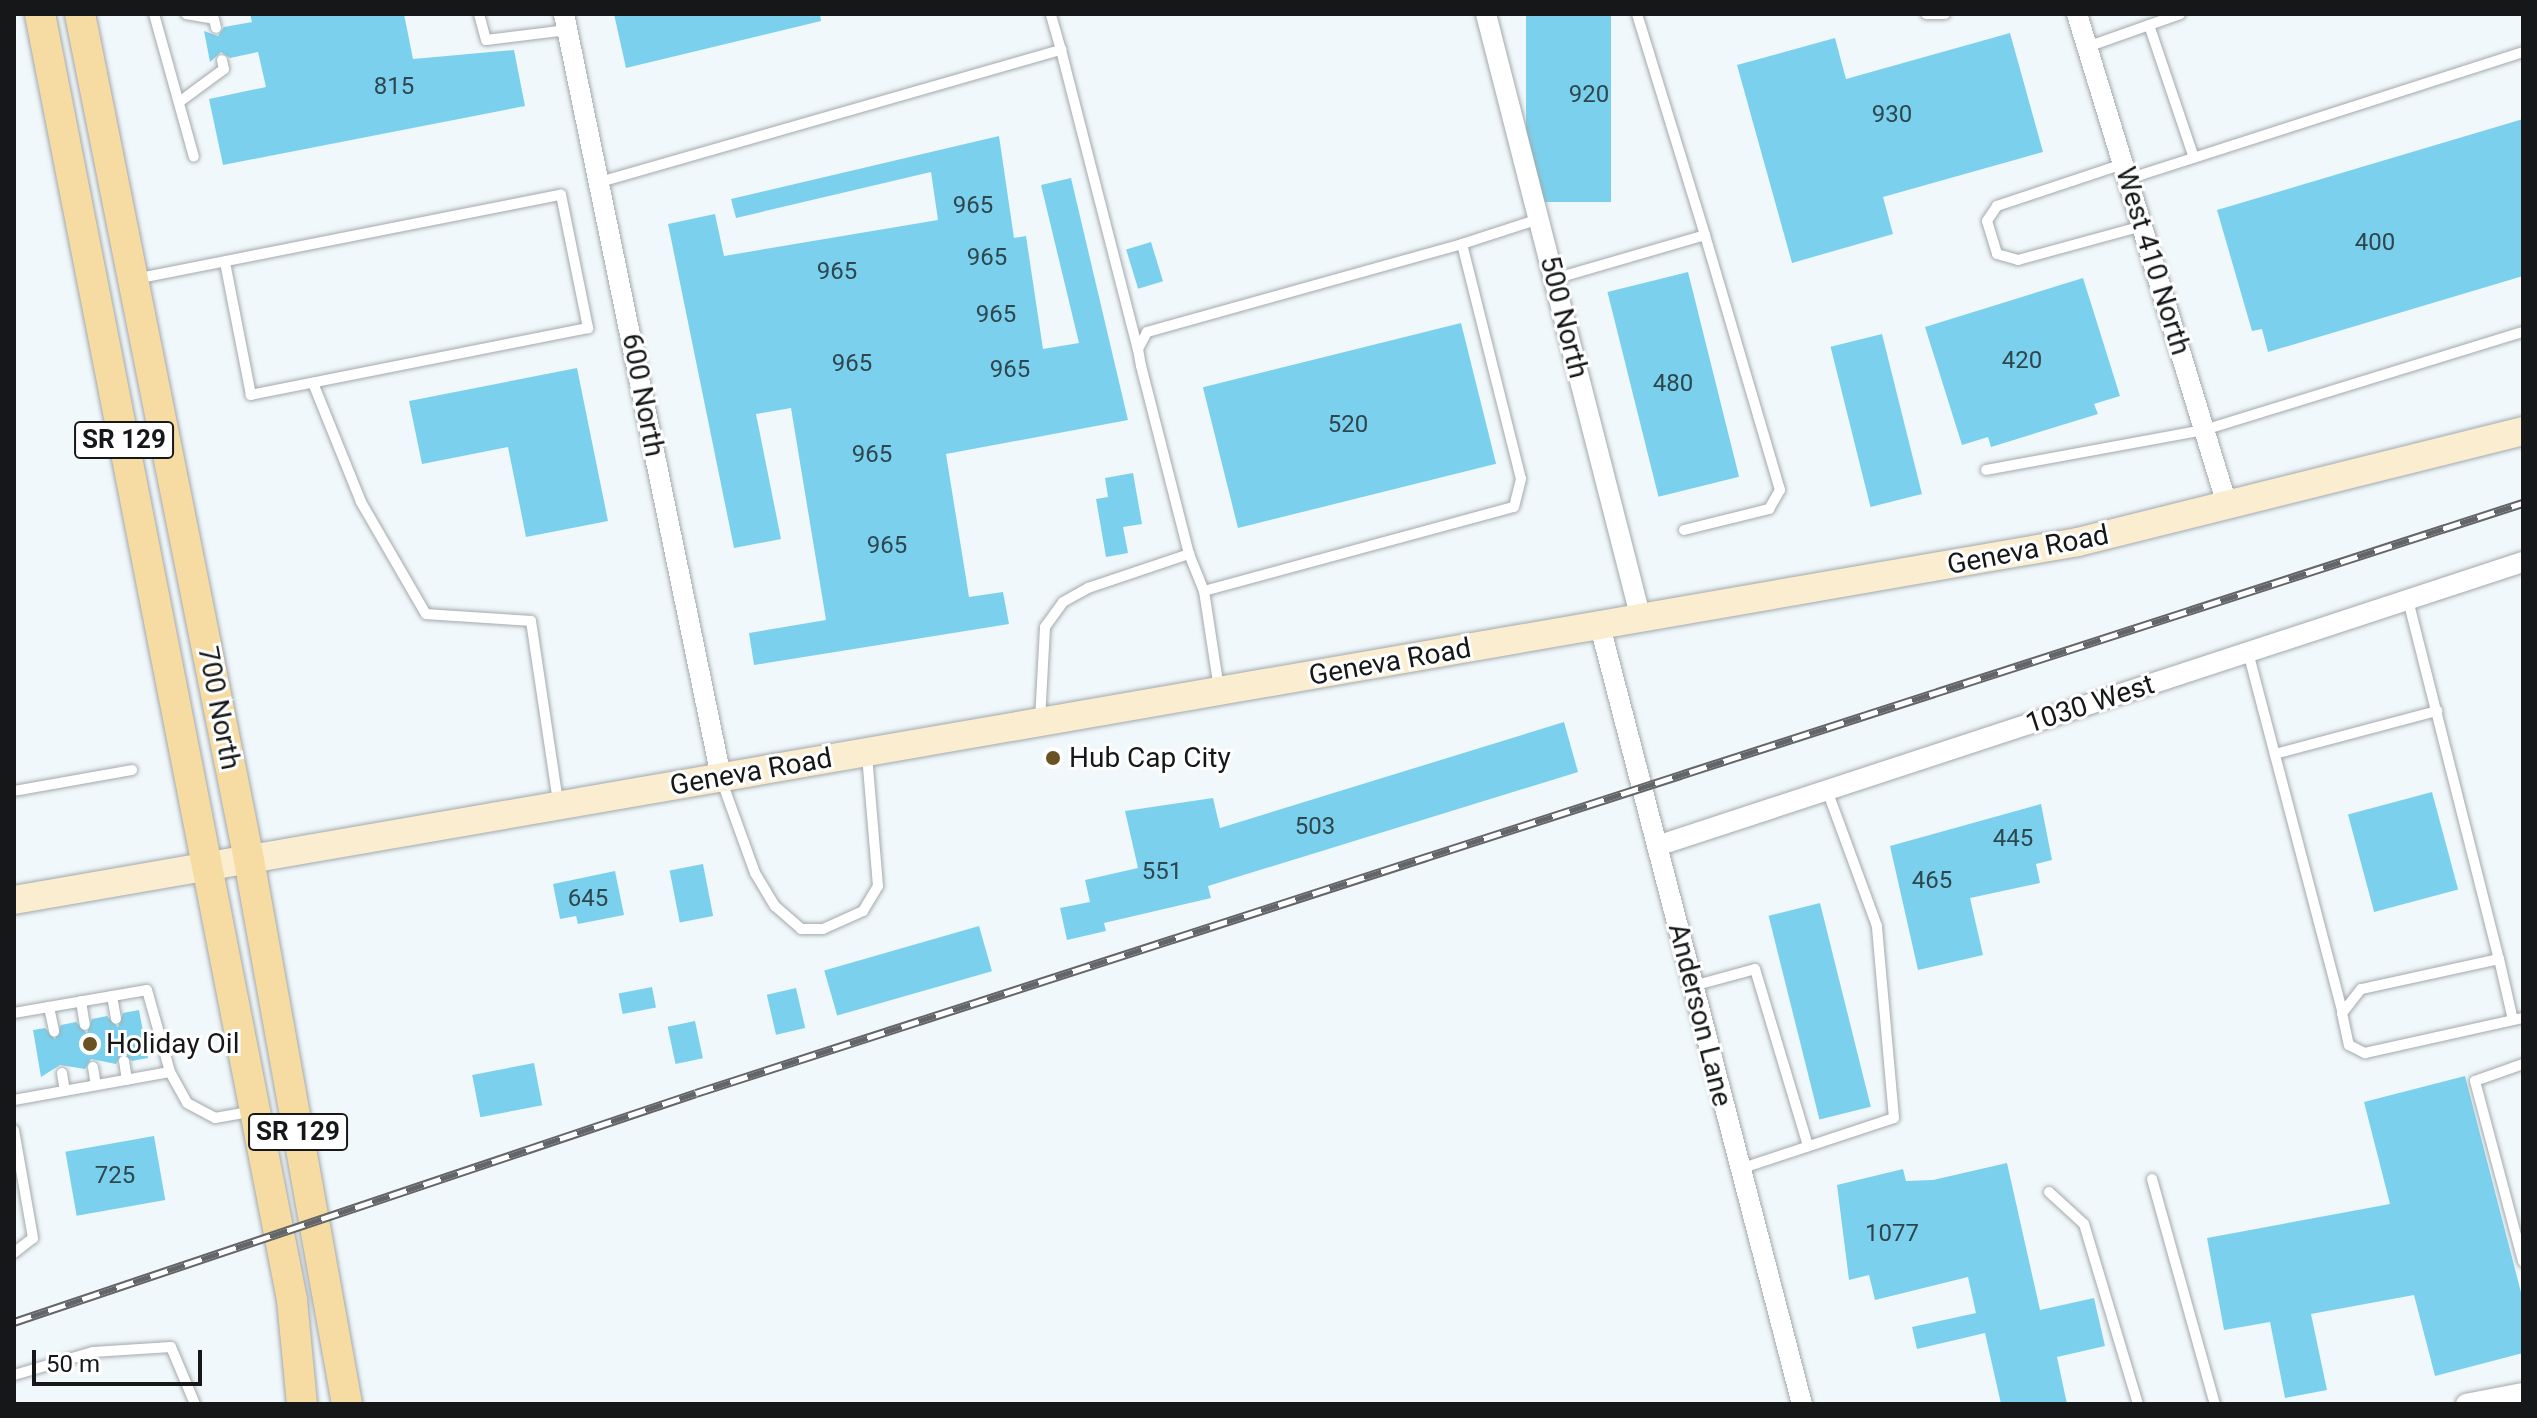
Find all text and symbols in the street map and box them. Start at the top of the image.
house number: 815 [374,73,414,101]
house number: 920 [1569,81,1609,109]
house number: 930 [1872,101,1912,129]
street label: West 410 North [2108,163,2198,359]
house number: 965 [953,192,993,220]
house number: 400 [2355,229,2395,257]
house number: 965 [967,244,1007,272]
street label: 500 North [1533,252,1595,382]
house number: 965 [817,258,857,286]
house number: 965 [976,301,1016,329]
street label: 600 North [615,331,671,459]
house number: 420 [2002,347,2042,375]
house number: 965 [832,350,872,378]
house number: 965 [990,356,1030,384]
house number: 480 [1653,370,1693,398]
house number: 520 [1328,411,1368,439]
road number: SR 129 [74,418,174,462]
house number: 965 [852,441,892,469]
street label: Geneva Road [1944,518,2112,582]
house number: 965 [867,532,907,560]
street label: Geneva Road [1306,631,1474,693]
street label: 700 North [191,644,247,772]
street label: 1030 West [2022,668,2158,740]
street label: Geneva Road [667,741,835,803]
place label: Hub Cap City [1069,741,1231,775]
marker: Hub Cap City [1044,749,1062,767]
house number: 503 [1295,813,1335,841]
house number: 445 [1993,825,2033,853]
house number: 551 [1142,858,1182,886]
house number: 465 [1912,867,1952,895]
house number: 645 [568,885,608,913]
street label: Anderson Lane [1661,920,1739,1110]
place label: Holiday Oil [106,1027,239,1061]
marker: Holiday Oil [81,1035,99,1053]
road number: SR 129 [248,1110,348,1154]
house number: 725 [95,1162,135,1190]
house number: 1077 [1865,1220,1919,1248]
scale bar [36,1334,206,1384]
text: 50 m [46,1350,100,1378]

